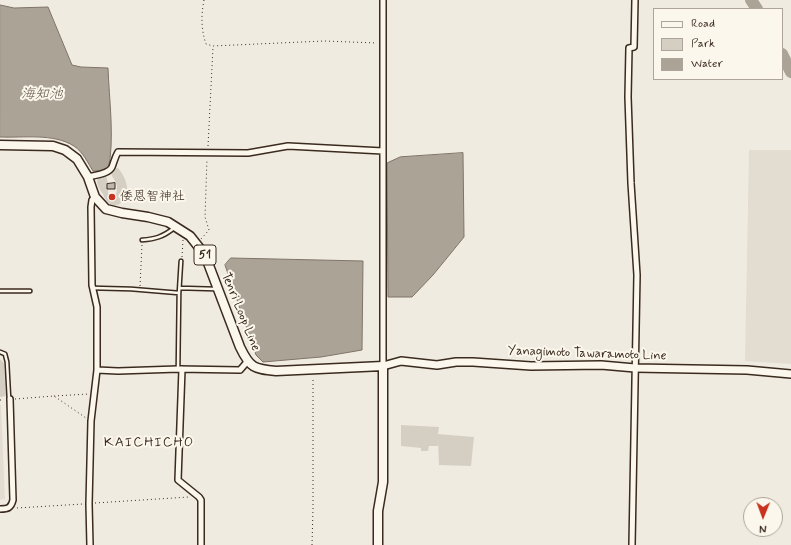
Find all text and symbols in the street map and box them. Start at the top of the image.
legend [653,8,783,80]
text: Road [691,16,715,32]
text: Park [691,36,715,52]
text: Water [691,56,723,72]
water label: 海知池 [21,87,63,103]
place label: 倭恩智神社 [120,189,185,205]
marker: 倭恩智神社 [107,192,117,202]
road number: 51 [194,245,216,265]
street label: Tenri Loop Line [217,270,263,354]
street label: Yanagimoto Tawaramoto Line [507,343,667,365]
district label: KAICHICHO [107,435,191,451]
north arrow [743,497,783,537]
text: N [759,521,767,535]

